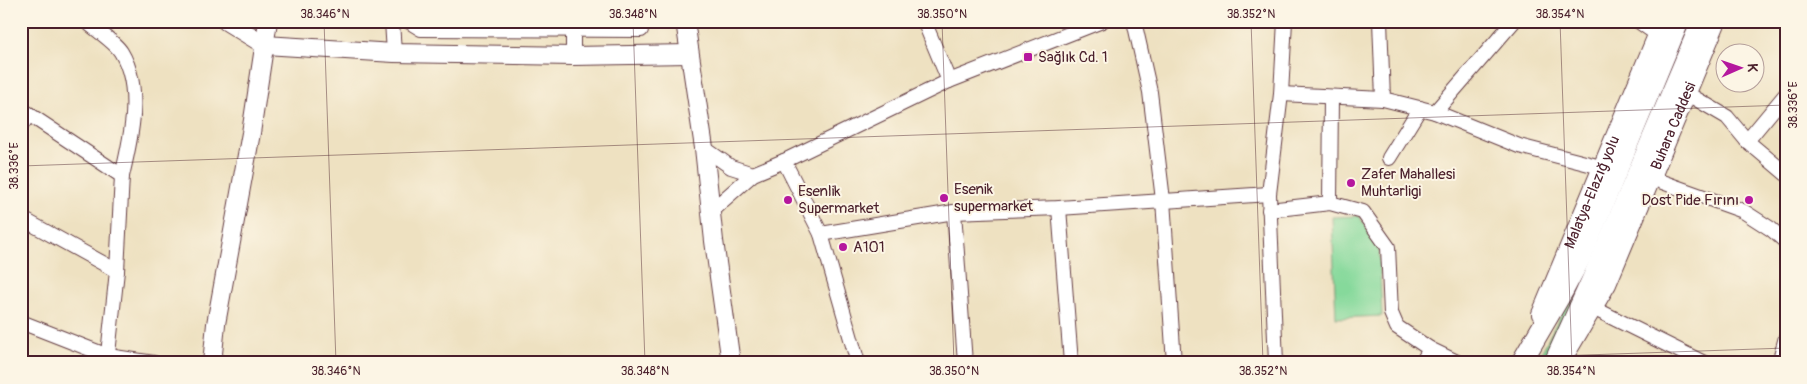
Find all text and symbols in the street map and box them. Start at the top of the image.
text: 38.346°N [300,7,350,22]
text: 38.348°N [609,7,657,22]
text: 38.350°N [917,7,967,22]
text: 38.352°N [1227,7,1275,22]
text: 38.354°N [1536,7,1584,22]
north arrow [1714,42,1764,92]
place label: Sağlık Cd. 1 [1038,48,1108,67]
marker: Sağlık Cd. 1 [1022,51,1034,63]
text: K [1744,63,1761,73]
street label: Buhara Caddesi [1647,79,1701,173]
text: 38.336°E [1786,81,1801,129]
street label: Malatya-Elazığ yolu [1560,133,1624,252]
text: 38.336°E [7,142,22,190]
place label: Zafer Mahallesi Muhtarligi [1361,165,1455,201]
marker: Zafer Mahallesi Muhtarligi [1345,177,1357,189]
place label: Esenik supermarket [954,180,1034,216]
place label: Esenlik Supermarket [798,182,880,218]
place label: Dost Pide Fırını [1641,191,1739,210]
marker: Esenik supermarket [938,192,950,204]
marker: Esenlik Supermarket [782,194,794,206]
marker: Dost Pide Fırını [1743,194,1755,206]
place label: A101 [853,238,885,257]
marker: A101 [837,241,849,253]
text: 38.346°N [311,364,361,379]
text: 38.348°N [621,364,669,379]
text: 38.350°N [929,364,979,379]
text: 38.352°N [1239,364,1287,379]
text: 38.354°N [1547,364,1595,379]

